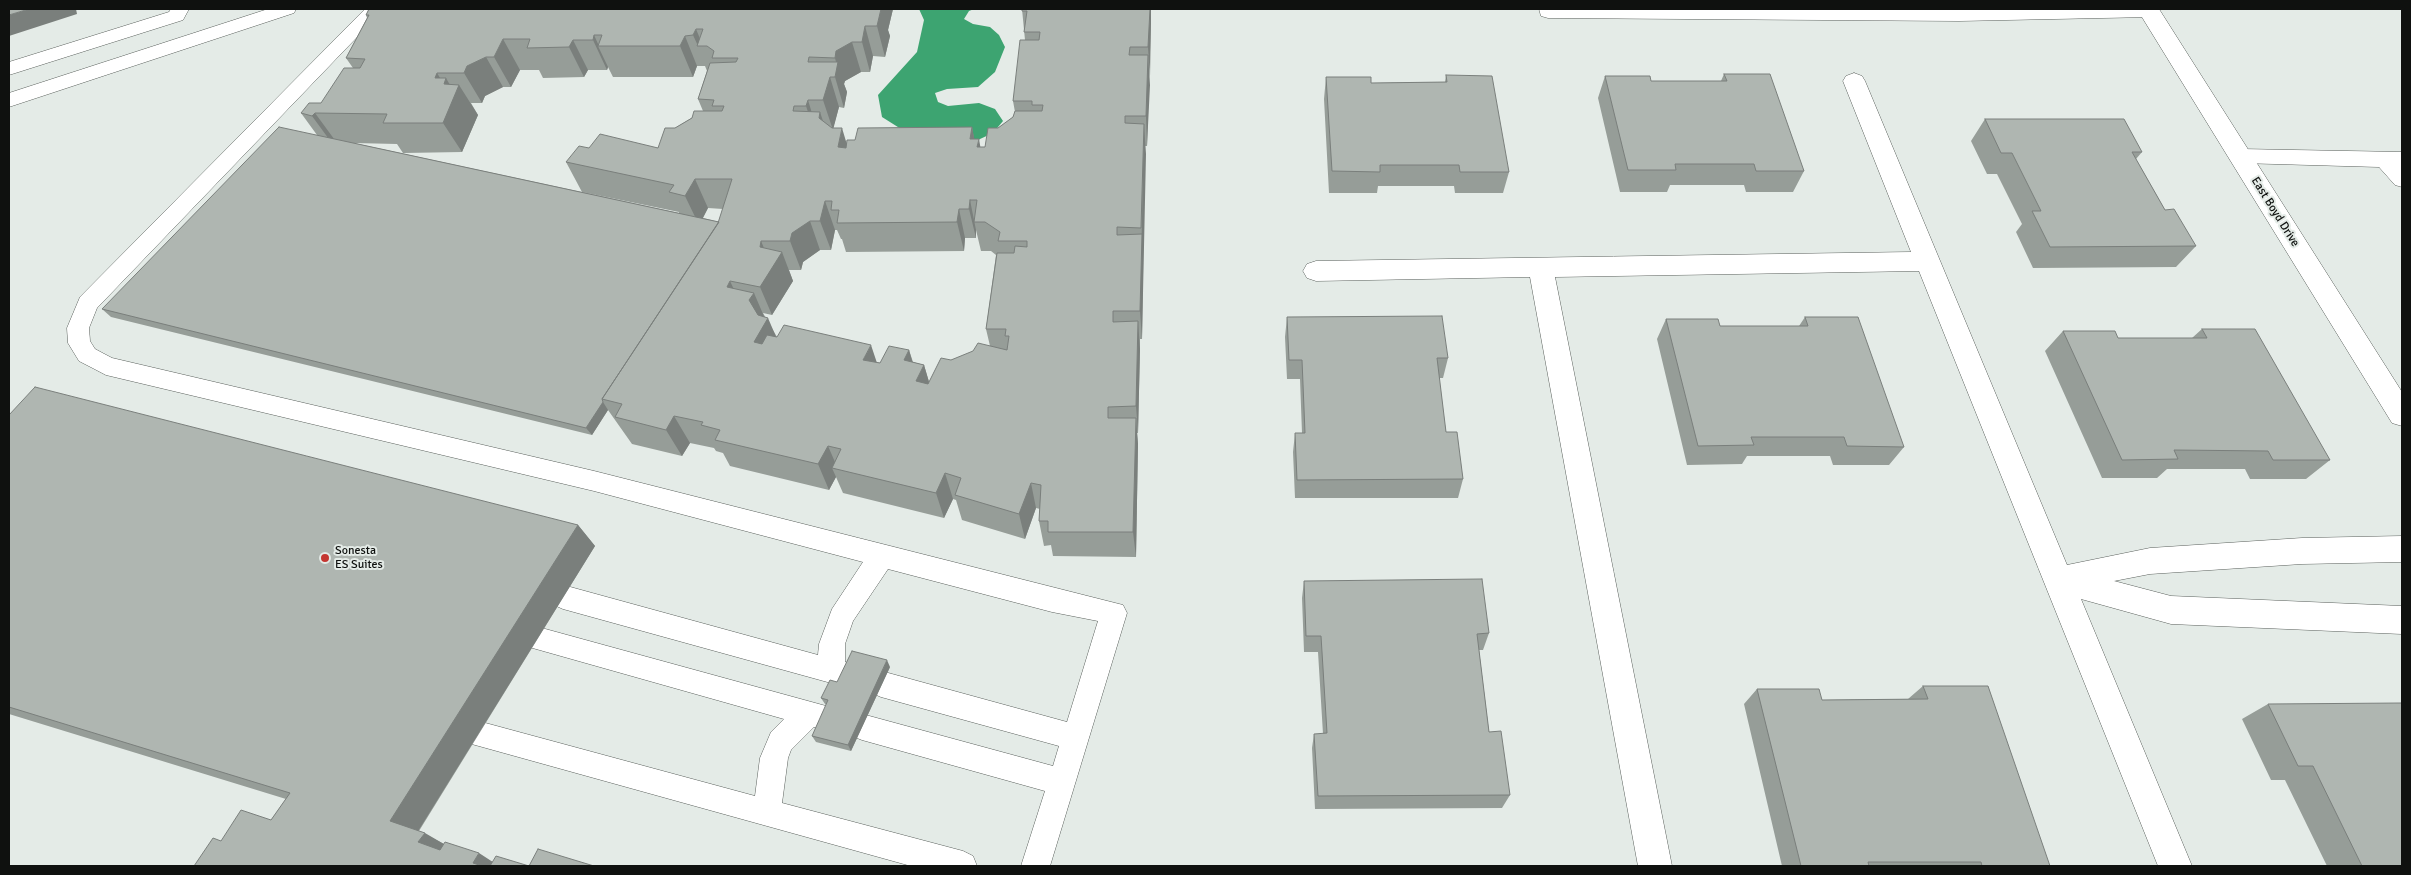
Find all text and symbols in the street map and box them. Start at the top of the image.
street label: East Boyd Drive [2248,174,2302,250]
place label: Sonesta ES Suites [335,544,383,572]
marker: Sonesta ES Suites [319,552,331,564]

